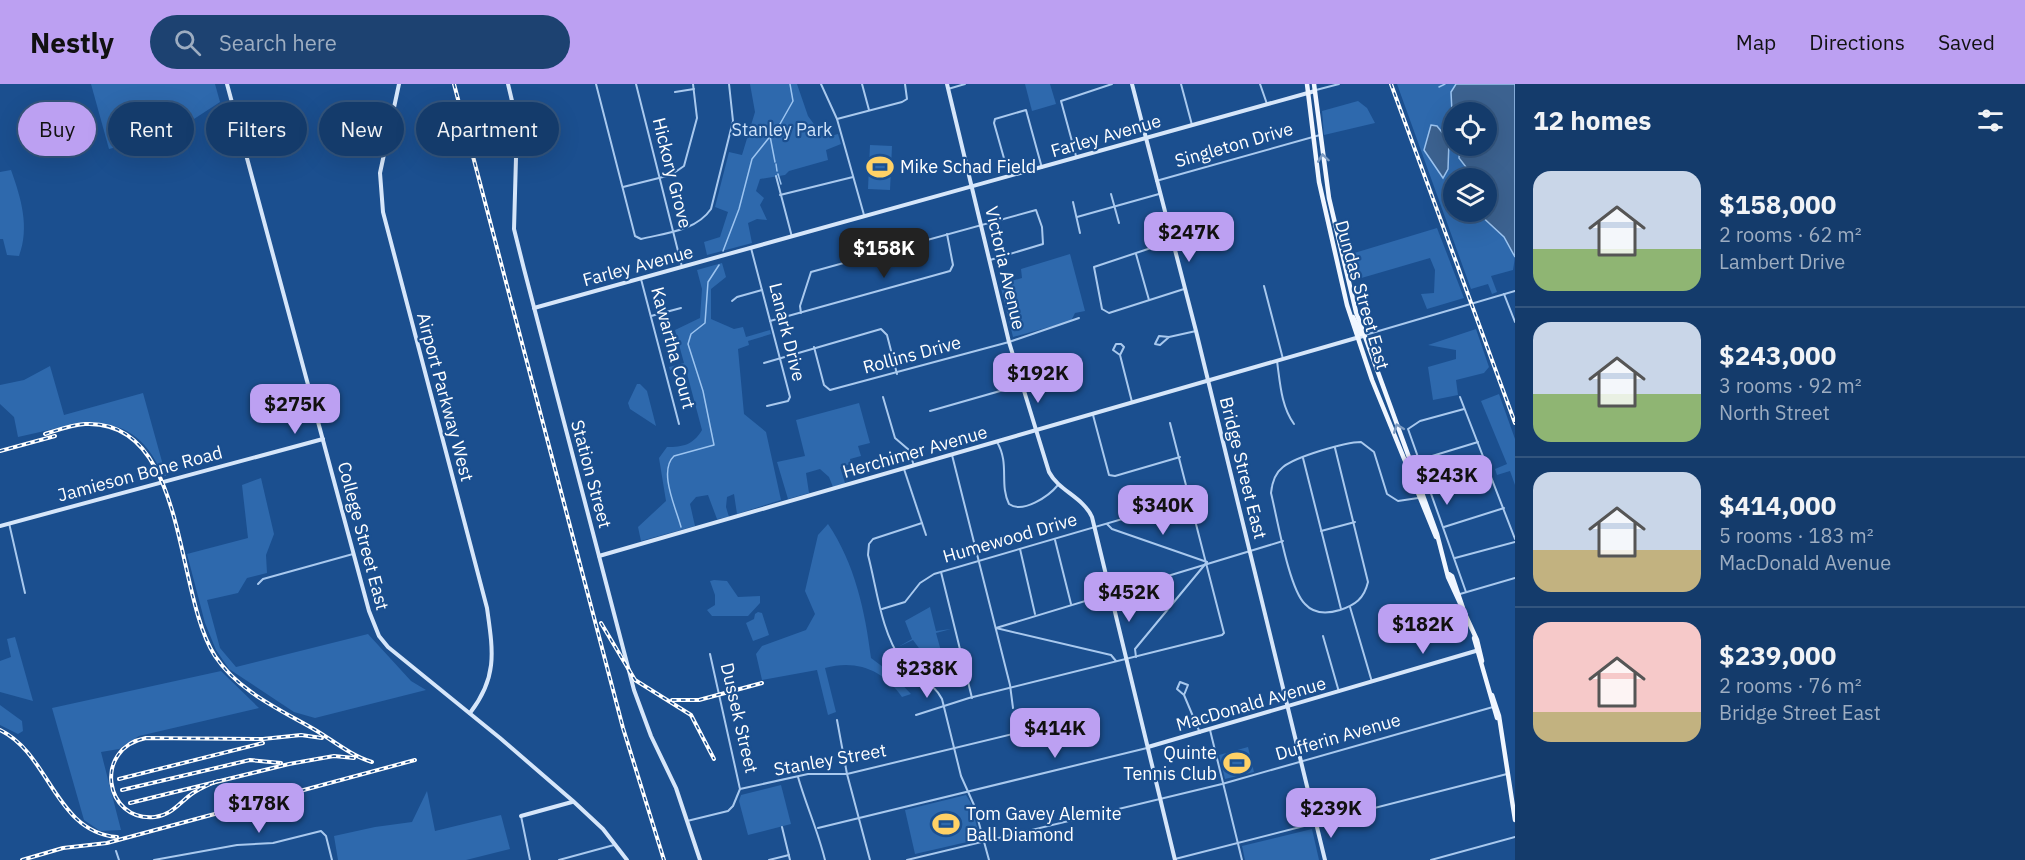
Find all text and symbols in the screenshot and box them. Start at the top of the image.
search box [150,15,570,69]
text: Nestly [30,24,114,61]
icon: search [171,26,204,59]
text: Search here [219,28,337,57]
text: Map [1736,28,1776,56]
text: Directions [1809,28,1905,56]
text: Saved [1938,28,1995,56]
chip: Buy [18,102,96,156]
chip: Rent [108,102,194,156]
chip: Filters [206,102,307,156]
chip: New [319,102,404,156]
chip: Apartment [416,102,559,156]
map controls [1443,102,1497,222]
button: locate [1443,102,1497,156]
text: 12 homes [1533,103,1651,137]
icon: filters [1974,104,2007,137]
street label: Farley Avenue [1048,109,1164,162]
street label: Hickory Grove [648,115,697,231]
street label: Singleton Drive [1172,117,1296,172]
park label: Stanley Park [732,118,833,141]
sports icon: Mike Schad Field [865,152,895,182]
one-way arrow [1317,154,1329,163]
place label: Mike Schad Field [900,155,1036,178]
button: layers [1443,168,1497,222]
text: $158,000 [1719,187,1836,221]
icon: home [1581,195,1653,267]
street label: Victoria Avenue [980,204,1031,332]
pin: $247K [1147,212,1231,263]
text: $247K [1158,218,1220,245]
street label: Dundas Street East [1330,218,1395,372]
text: 2 rooms · 62 m² [1719,221,1862,248]
pin: $158K [842,228,926,279]
text: $158K [853,234,915,261]
street label: Farley Avenue [580,240,696,291]
text: Lambert Drive [1719,248,1845,275]
street label: Lanark Drive [764,280,811,384]
street label: Kawartha Court [646,284,701,411]
street label: Airport Parkway West [412,310,479,484]
street label: Rollins Drive [860,330,964,379]
text: $243,000 [1719,338,1836,372]
icon: home [1581,346,1653,418]
pin: $192K [996,353,1080,404]
text: $192K [1007,359,1069,386]
text: 3 rooms · 92 m² [1719,372,1862,399]
pin: $275K [253,384,337,435]
text: $275K [264,390,326,417]
street label: Bridge Street East [1215,395,1272,541]
text: North Street [1719,399,1830,426]
street label: Station Street [566,417,617,531]
street label: Herchimer Avenue [840,420,990,483]
one-way arrow [1393,423,1405,434]
street label: Jamieson Bone Road [55,440,225,507]
pin: $243K [1405,455,1489,506]
street label: College Street East [333,459,394,613]
text: $243K [1416,461,1478,488]
pin: $340K [1121,485,1205,536]
text: $414,000 [1719,488,1836,522]
text: $340K [1132,491,1194,518]
icon: home [1581,496,1653,568]
street label: Humewood Drive [940,507,1080,568]
text: 5 rooms · 183 m² [1719,522,1874,549]
text: MacDonald Avenue [1719,549,1891,576]
pin: $452K [1087,572,1171,623]
text: $452K [1098,578,1160,605]
pin: $182K [1381,604,1465,655]
text: $182K [1392,610,1454,637]
text: $239,000 [1719,638,1836,672]
icon: home [1581,646,1653,718]
pin: $238K [885,648,969,699]
text: $238K [896,654,958,681]
street label: Dussek Street [716,660,763,775]
street label: MacDonald Avenue [1173,671,1329,736]
text: 2 rooms · 76 m² [1719,672,1862,699]
text: Bridge Street East [1719,699,1881,726]
pin: $414K [1013,708,1097,759]
street label: Dufferin Avenue [1272,708,1403,765]
text: $414K [1024,714,1086,741]
street label: Stanley Street [772,738,888,781]
place label: Quinte Tennis Club [1123,741,1217,785]
sports icon: Quinte Tennis Club [1222,748,1252,778]
pin: $178K [217,783,301,834]
pin: $239K [1289,788,1373,839]
text: $178K [228,789,290,816]
text: $239K [1300,794,1362,821]
place label: Tom Gavey Alemite Ball Diamond [966,802,1122,846]
sports icon: Tom Gavey Alemite Ball Diamond [931,809,961,839]

